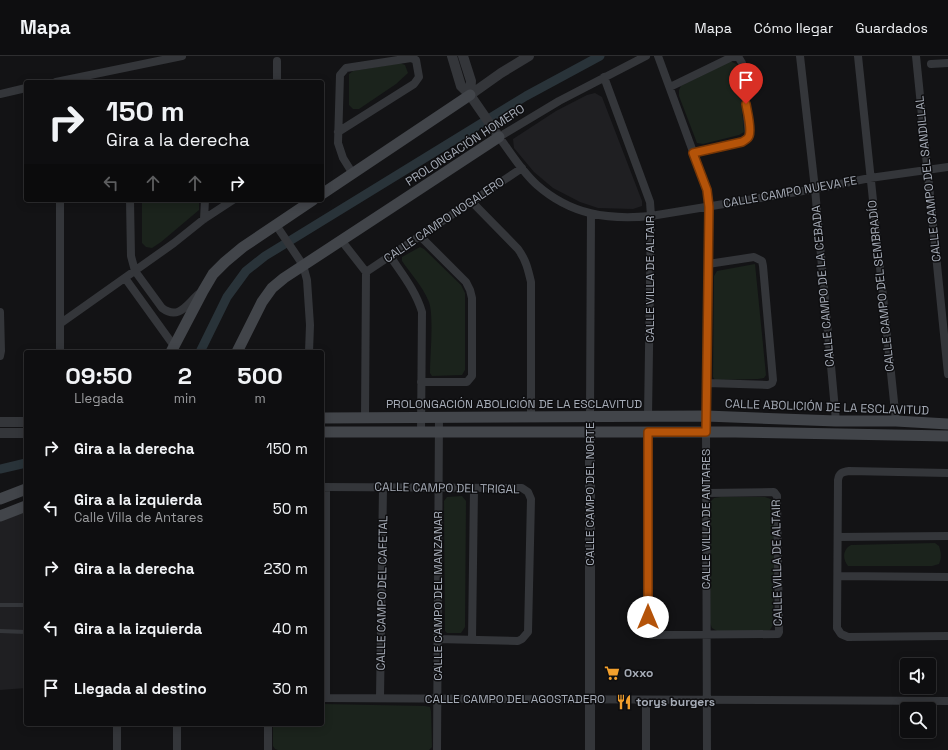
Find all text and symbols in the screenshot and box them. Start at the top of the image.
text: Mapa [20,15,71,40]
text: Mapa [695,19,732,37]
text: Cómo llegar [754,19,833,37]
text: Guardados [855,19,928,37]
pin [729,63,763,104]
icon: arrive [735,69,757,91]
text: 150 m [106,93,185,129]
street label: CALLE CAMPO DEL SANDILLAL [911,95,945,263]
icon: right [40,96,92,148]
street label: PROLONGACIÓN HOMERO [402,100,528,190]
text: Gira a la derecha [106,128,250,151]
icon: left [100,172,122,194]
icon: ahead [142,172,164,194]
icon: ahead [184,172,206,194]
icon: right [226,172,248,194]
street label: CALLE CAMPO NUEVA FE [722,172,858,212]
street label: CALLE CAMPO NOGALERO [380,174,508,266]
street label: CALLE CAMPO DEL SEMBRADÍO [864,199,898,373]
street label: CALLE CAMPO DE LA CEBADA [808,204,838,367]
street label: CALLE VILLA DE ALTAIR [642,216,658,342]
text: 09:50 [65,360,133,391]
text: 2 [178,360,192,391]
text: 500 [237,360,283,391]
text: Llegada [74,390,124,407]
text: min [174,390,196,407]
text: m [254,390,266,407]
street label: CALLE ABOLICIÓN DE LA ESCLAVITUD [725,395,929,419]
street label: PROLONGACIÓN ABOLICIÓN DE LA ESCLAVITUD [386,396,642,412]
street label: CALLE CAMPO DEL NORTE [582,422,598,566]
icon: right [40,437,62,459]
text: Gira a la derecha [74,439,194,458]
text: 150 m [266,439,308,458]
street label: CALLE VILLA DE ANTARES [698,449,714,589]
street label: CALLE CAMPO DEL TRIGAL [374,479,520,497]
text: Gira a la izquierda [74,490,202,509]
icon: left [40,497,62,519]
text: 50 m [273,499,308,518]
street label: CALLE VILLA DE ALTAIR [768,499,786,627]
text: Calle Villa de Antares [74,509,203,526]
street label: CALLE CAMPO DEL MANZANAR [430,511,446,681]
street label: CALLE CAMPO DEL CAFETAL [373,515,391,671]
icon: right [40,557,62,579]
text: Gira a la derecha [74,559,194,578]
text: 230 m [264,559,308,578]
position arrow [627,596,669,638]
icon: left [40,617,62,639]
text: Gira a la izquierda [74,619,202,638]
text: 40 m [272,619,308,638]
map controls [900,658,936,738]
button: sound [900,658,936,694]
supermarket icon: Oxxo [603,664,621,682]
place label: Oxxo [624,665,653,681]
icon: arrive [40,677,62,699]
text: Llegada al destino [74,679,207,698]
text: 30 m [273,679,308,698]
street label: CALLE CAMPO DEL AGOSTADERO [425,691,605,707]
restaurant icon: torys burgers [615,693,633,711]
place label: torys burgers [636,694,715,710]
button: search [900,702,936,738]

